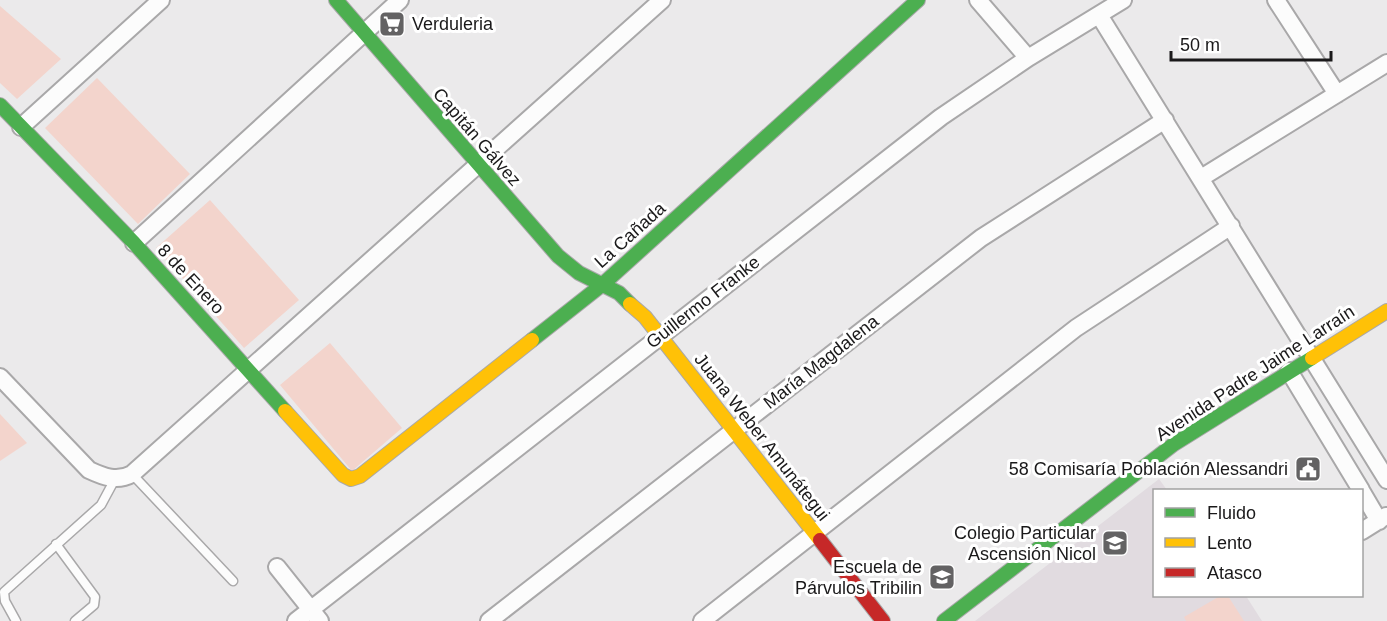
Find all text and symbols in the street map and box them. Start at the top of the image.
supermarket icon: Verduleria [377,9,407,39]
place label: Verduleria [412,14,494,34]
scale bar [1171,24,1332,62]
text: 50 m [1180,35,1220,55]
street label: Capitán Gálvez [429,84,525,190]
street label: La Cañada [591,197,670,272]
street label: 8 de Enero [154,240,228,318]
street label: Guillermo Franke [642,252,764,352]
street label: Avenida Padre Jaime Larraín [1152,301,1358,445]
street label: María Magdalena [760,310,883,413]
street label: Juana Weber Amunátegui [690,349,834,525]
public building icon: 58 Comisaría Población Alessandri [1293,454,1323,484]
place label: 58 Comisaría Población Alessandri [1009,459,1288,479]
legend [1153,489,1363,597]
text: Fluido [1207,503,1256,523]
place label: Colegio Particular Ascensión Nicol [954,523,1096,564]
school or university icon: Colegio Particular Ascensión Nicol [1100,528,1130,558]
text: Lento [1207,533,1252,553]
place label: Escuela de Párvulos Tribilin [795,557,922,598]
school or university icon: Escuela de Párvulos Tribilin [927,562,957,592]
text: Atasco [1207,563,1262,583]

